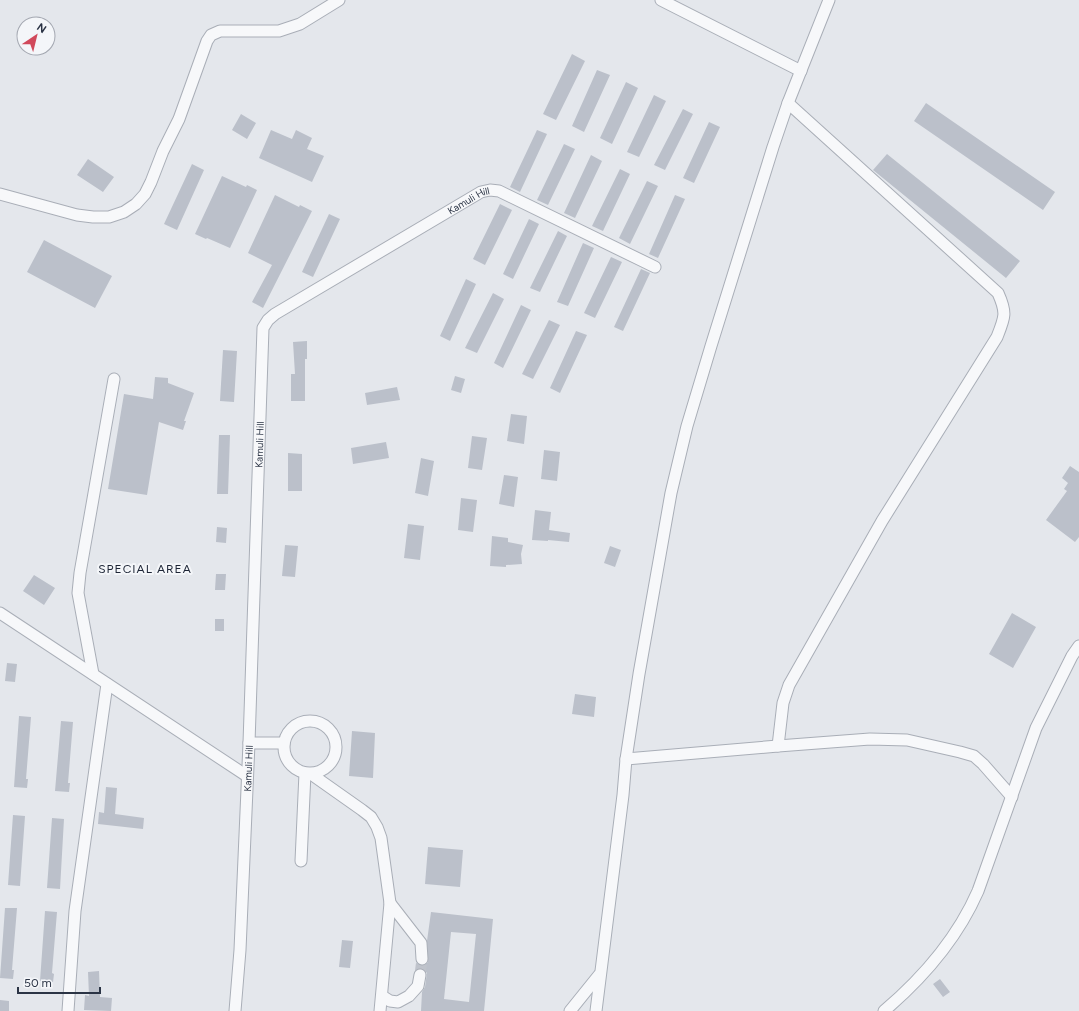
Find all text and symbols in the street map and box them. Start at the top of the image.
north arrow [16,16,56,56]
text: N [34,20,49,36]
street label: Kamuli Hill [445,184,491,217]
street label: Kamuli Hill [252,421,267,468]
district label: SPECIAL AREA [98,562,192,576]
street label: Kamuli Hill [241,745,256,792]
scale bar [18,969,100,995]
text: 50 m [24,976,52,990]

